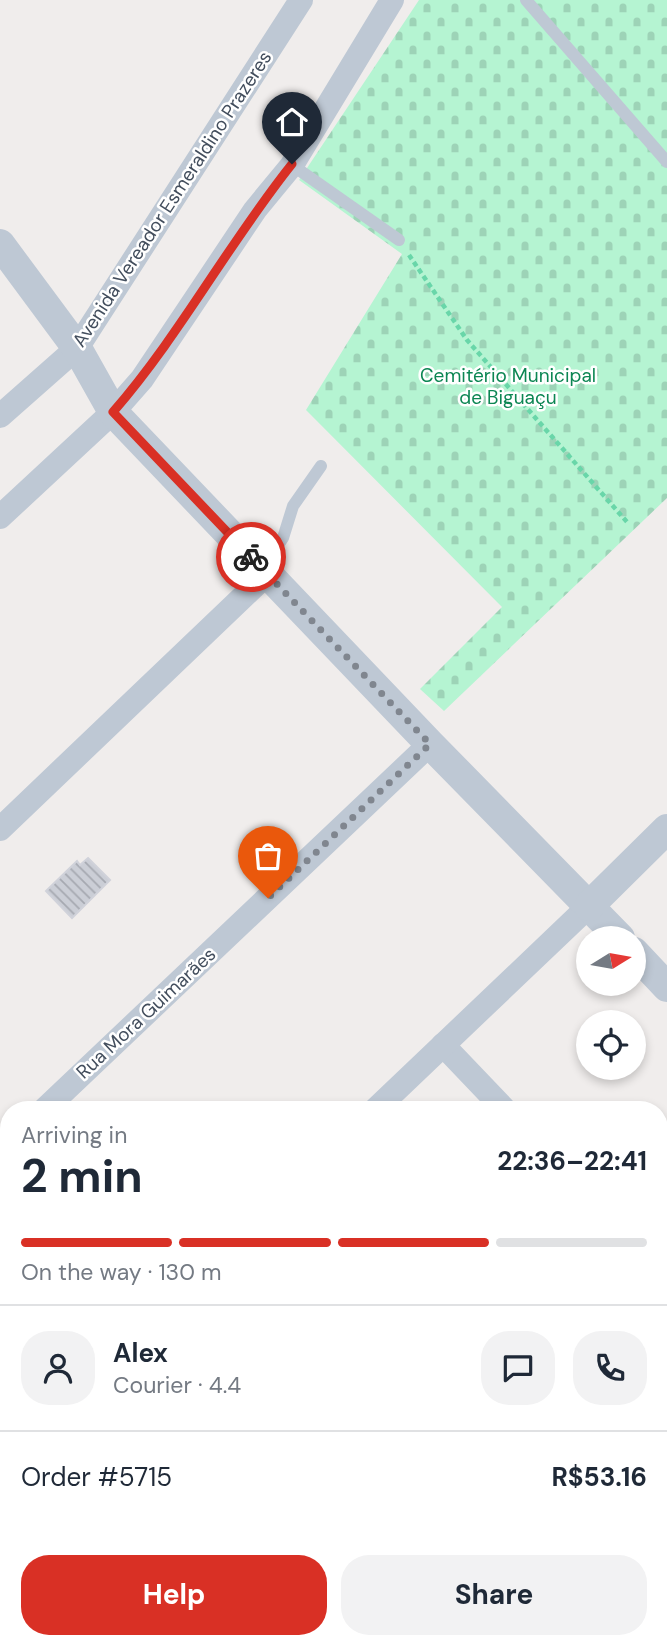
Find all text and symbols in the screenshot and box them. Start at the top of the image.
street label: Avenida Vereador Esmeraldino Prazeres [67,46,277,352]
pin [262,92,322,164]
icon: home [273,103,311,141]
park label: Cemitério Municipal de Biguaçu [420,363,596,410]
courier [216,522,286,592]
icon: bike [232,538,270,576]
pin [238,826,298,898]
icon: bag [249,837,287,875]
north arrow [576,926,646,996]
map controls [576,926,646,1080]
street label: Rua Mora Guimarães [71,942,221,1084]
button: locate [576,1010,646,1080]
text: Arriving in [21,1120,127,1150]
text: 22:36–22:41 [497,1144,647,1178]
text: 2 min [21,1146,143,1206]
text: On the way · 130 m [21,1257,222,1287]
button: person [21,1331,95,1405]
button: chat [481,1331,555,1405]
button: phone [573,1331,647,1405]
text: Alex [113,1336,168,1370]
text: Courier · 4.4 [113,1370,241,1400]
text: Order #5715 [21,1460,172,1494]
text: R$53.16 [551,1460,647,1494]
button: Help [21,1555,327,1635]
button: Share [341,1555,647,1635]

